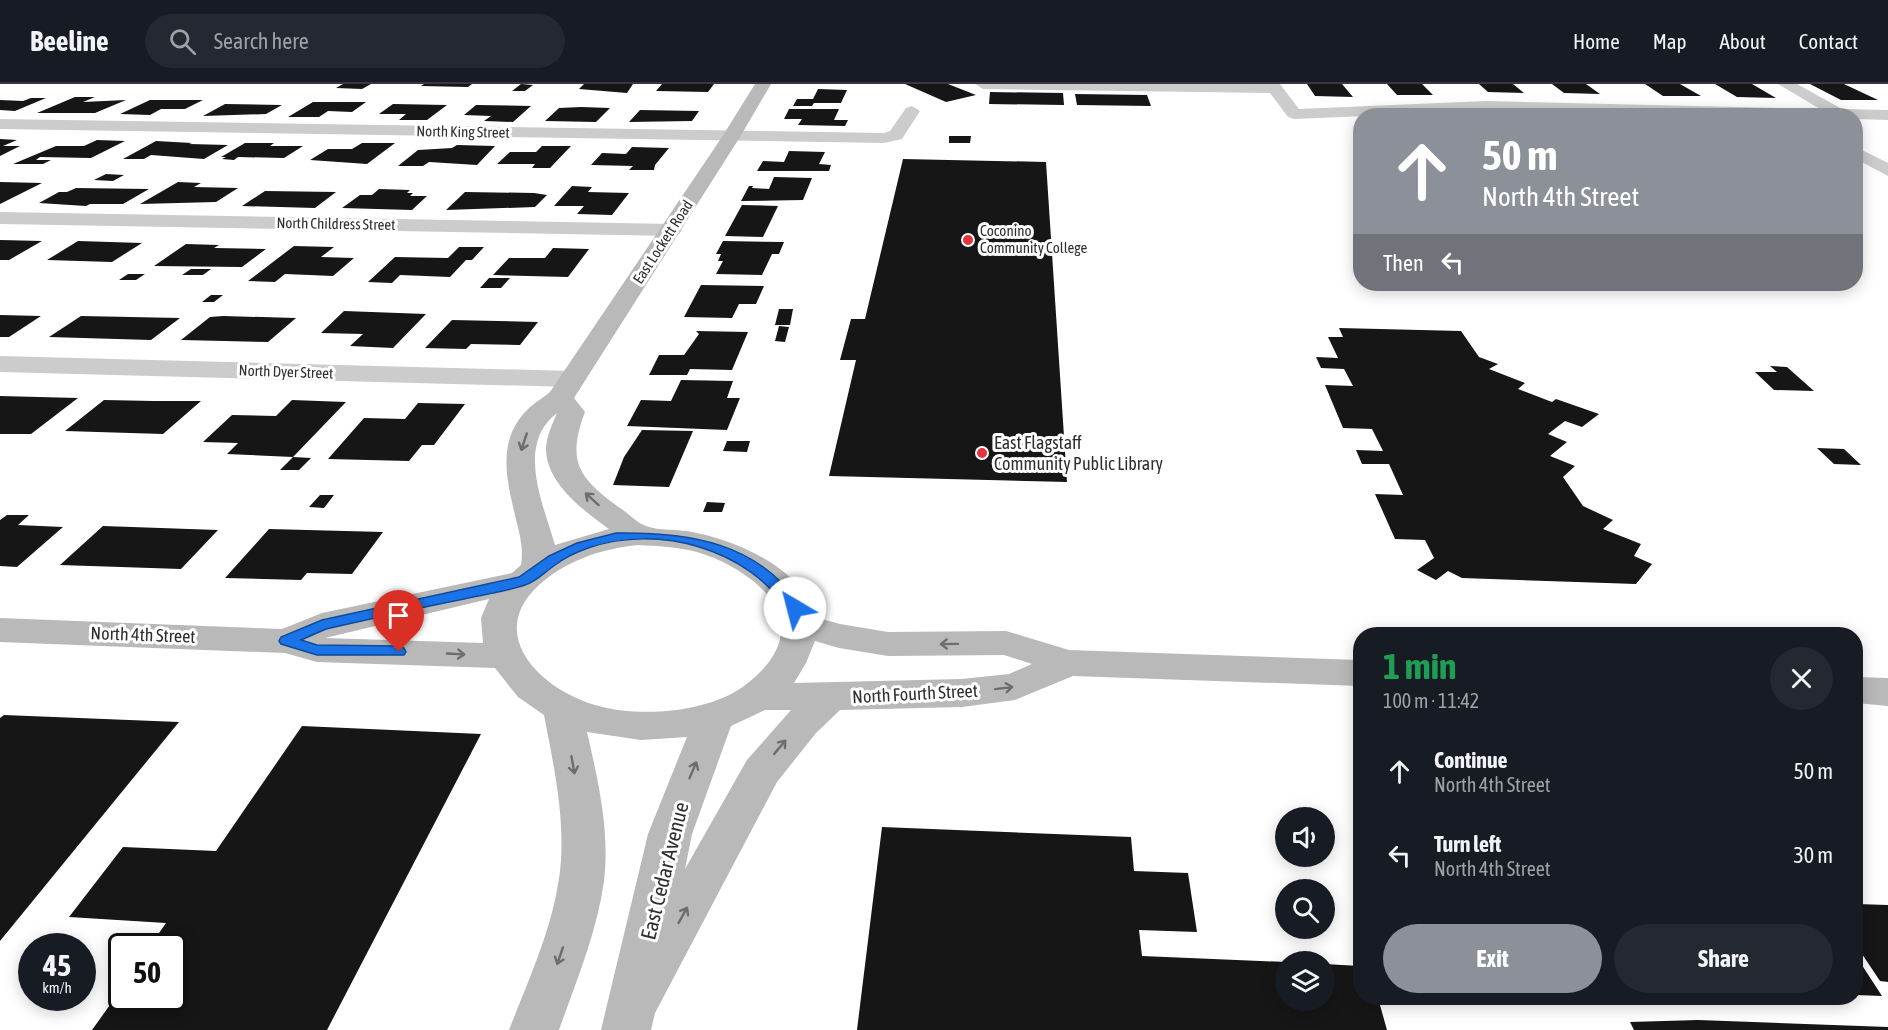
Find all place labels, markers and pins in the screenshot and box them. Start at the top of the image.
place label: Coconino Community College [980,222,1087,256]
marker: Coconino Community College [961,233,975,247]
place label: East Flagstaff Community Public Library [994,432,1163,474]
marker: East Flagstaff Community Public Library [975,446,989,460]
pin [373,590,424,652]

